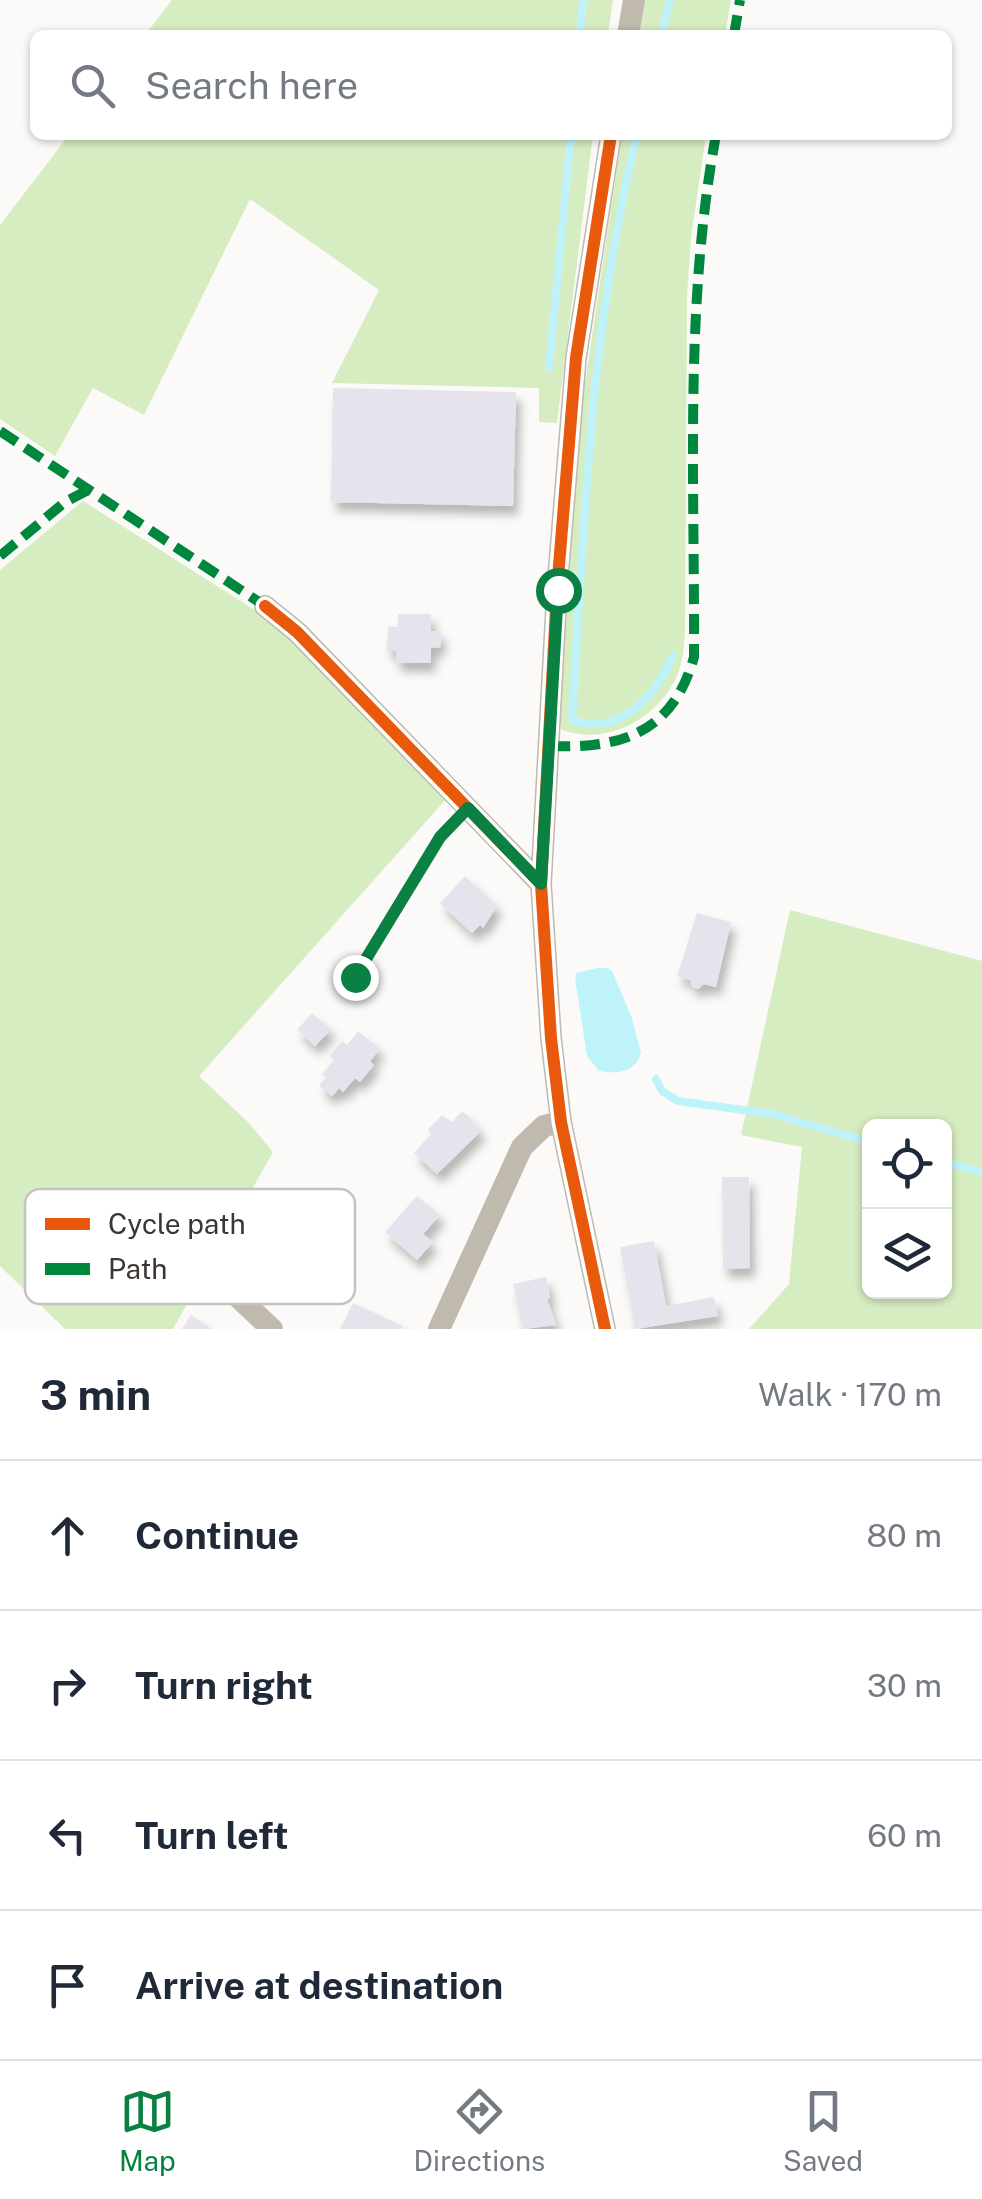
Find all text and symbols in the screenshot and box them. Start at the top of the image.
search box [30,30,952,140]
icon: search [65,58,120,113]
text: Search here [145,63,358,108]
route start [536,568,582,614]
route end [333,955,379,1001]
map controls [862,1119,952,1299]
button: locate [862,1119,952,1209]
legend [25,1189,355,1304]
text: Cycle path [108,1207,246,1240]
button: layers [862,1209,952,1299]
text: Path [108,1252,167,1285]
text: 3 min [40,1370,151,1419]
text: Walk · 170 m [758,1376,942,1413]
icon: ahead [40,1508,95,1563]
text: Continue [135,1513,299,1558]
text: 80 m [866,1517,942,1554]
icon: right [40,1658,95,1713]
text: Turn right [135,1663,313,1708]
text: 30 m [867,1667,942,1704]
icon: left [40,1808,95,1863]
text: Turn left [135,1813,289,1858]
text: 60 m [867,1817,942,1854]
icon: arrive [40,1958,95,2013]
text: Arrive at destination [135,1963,503,2008]
tab: Map [119,2084,176,2177]
tab: Directions [414,2084,545,2177]
tab: Saved [783,2084,863,2177]

